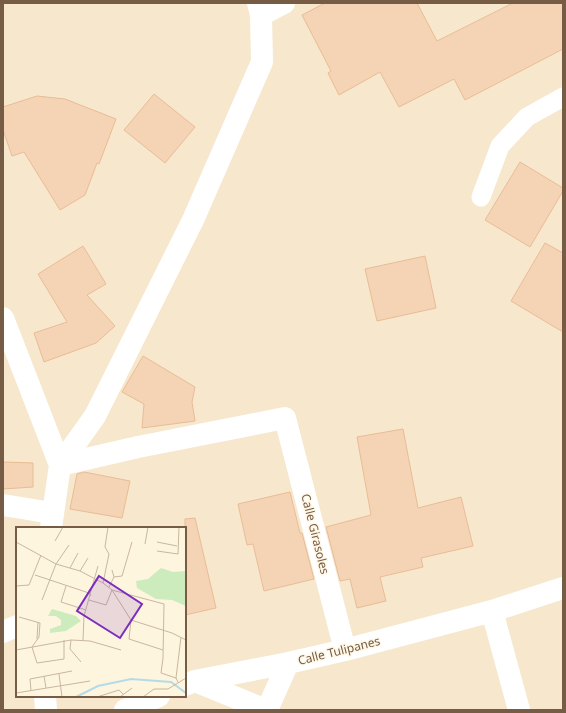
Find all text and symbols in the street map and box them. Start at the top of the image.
street label: Calle Girasoles [297,492,334,576]
inset map [16,527,186,697]
street label: Calle Tulipanes [296,632,382,669]

